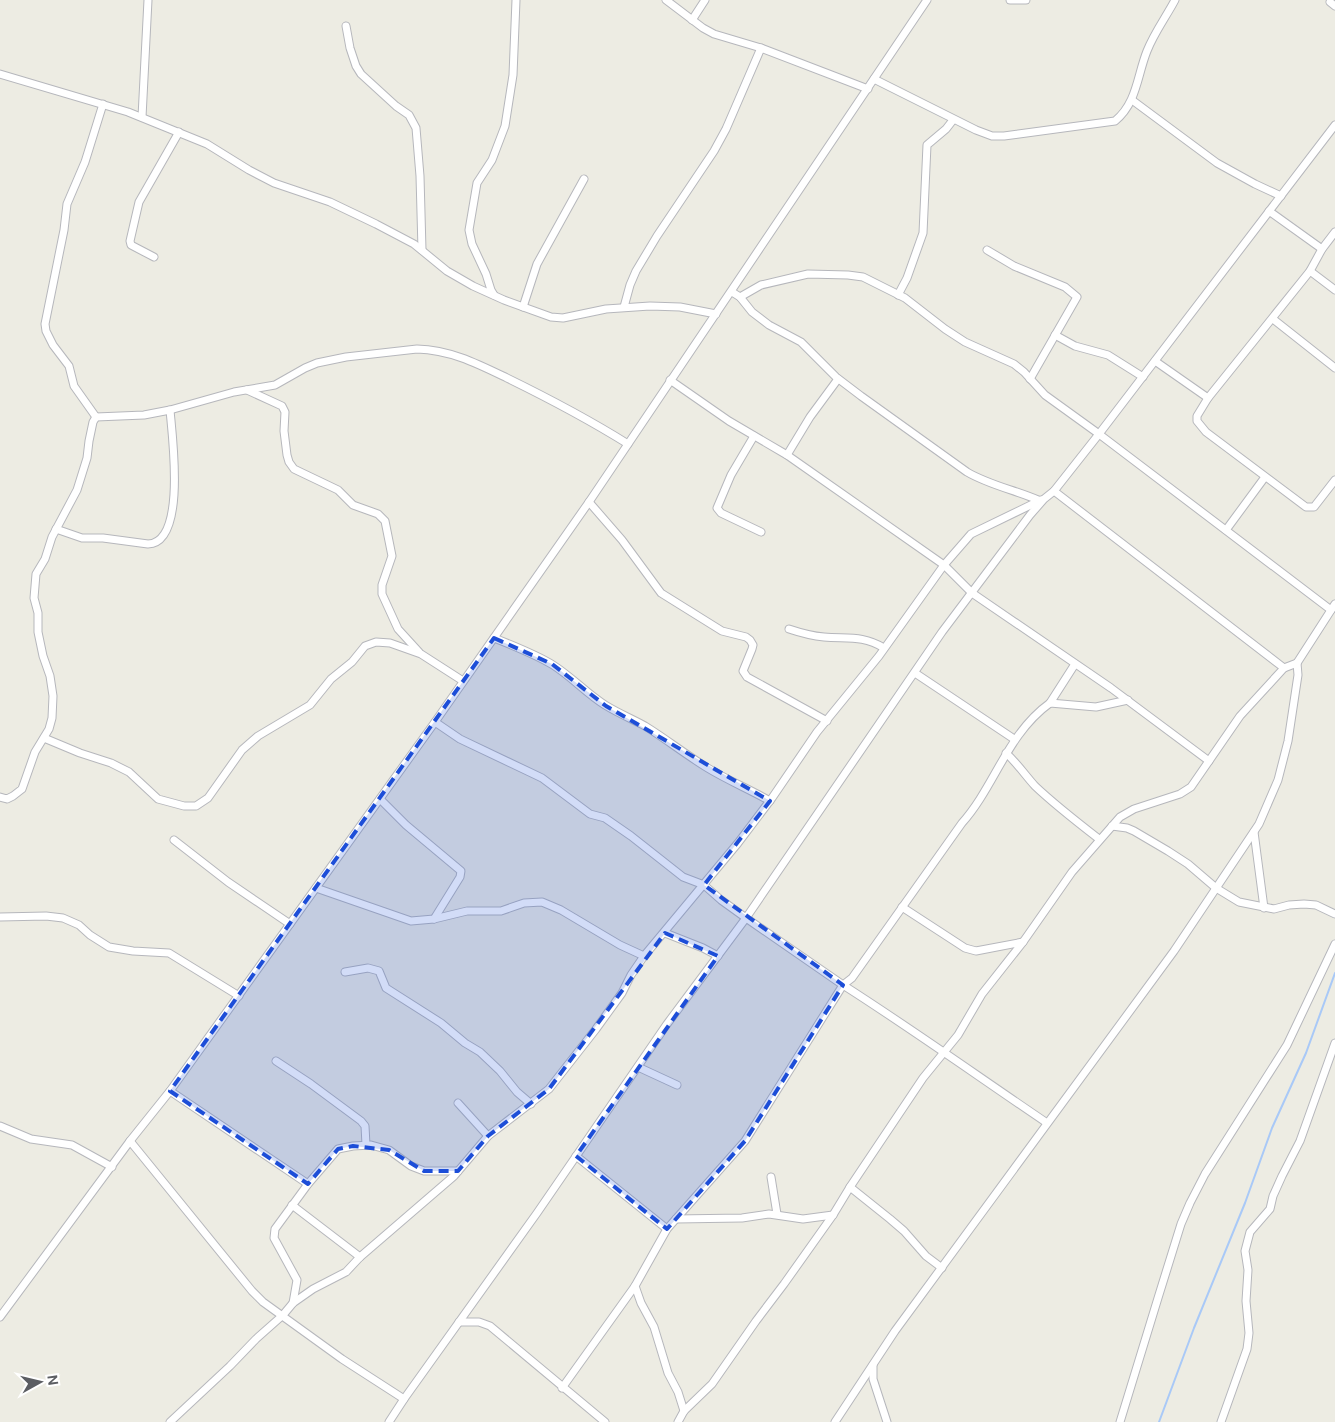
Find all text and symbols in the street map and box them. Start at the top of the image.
north arrow [15,1357,65,1407]
text: N [43,1374,62,1387]

